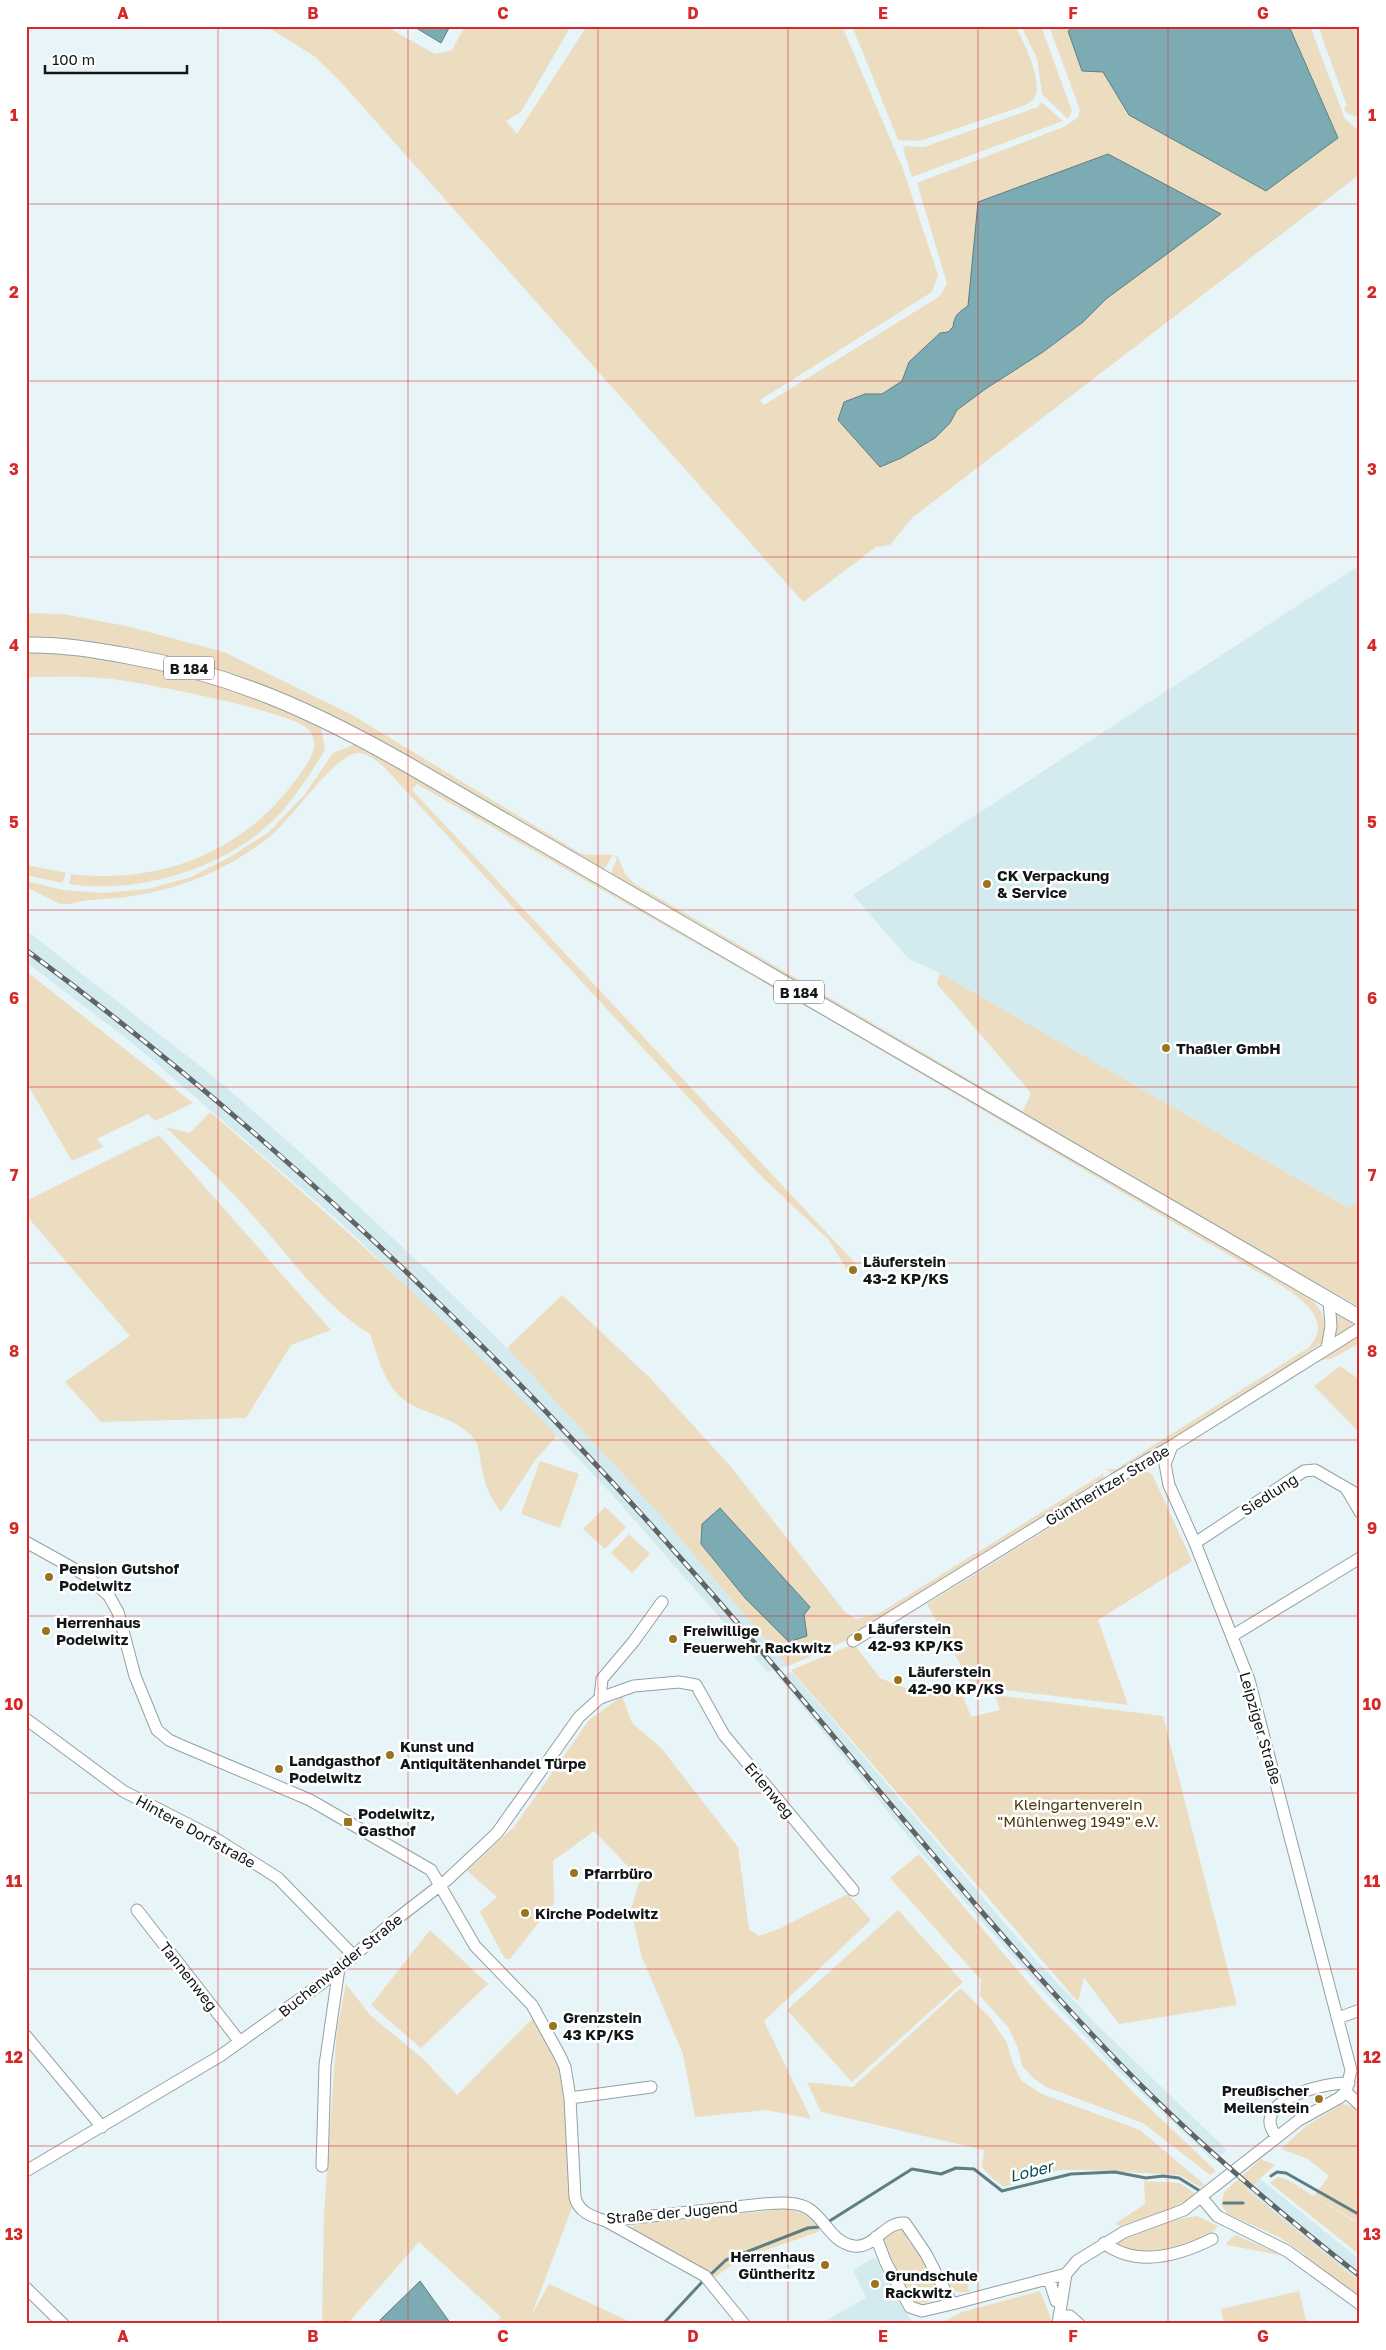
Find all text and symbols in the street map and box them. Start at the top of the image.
text: A [117,3,129,23]
text: B [307,3,319,23]
text: C [497,3,509,23]
text: D [687,3,699,23]
text: E [878,3,888,23]
text: F [1068,3,1078,23]
text: G [1257,3,1269,23]
scale bar [45,42,188,74]
text: 100 m [52,50,95,68]
text: 1 [10,105,18,125]
text: 1 [1368,105,1376,125]
text: 2 [9,282,19,302]
text: 2 [1367,282,1377,302]
text: 3 [9,459,19,479]
text: 3 [1367,459,1377,479]
text: 4 [9,635,19,655]
text: 4 [1367,635,1377,655]
road number: B 184 [164,656,214,680]
text: 5 [9,812,19,832]
text: 5 [1367,812,1377,832]
place label: CK Verpackung & Service [997,866,1109,901]
marker: CK Verpackung & Service [981,878,993,890]
road number: B 184 [774,980,824,1004]
text: 6 [9,988,19,1008]
text: 6 [1367,988,1377,1008]
place label: Thaßler GmbH [1176,1039,1281,1057]
marker: Thaßler GmbH [1160,1042,1172,1054]
text: 7 [10,1165,19,1185]
text: 7 [1368,1165,1377,1185]
place label: Läuferstein 43-2 KP/KS [863,1252,949,1287]
marker: Läuferstein 43-2 KP/KS [847,1264,859,1276]
text: 8 [9,1341,19,1361]
text: 8 [1367,1341,1377,1361]
street label: Güntheritzer Straße [1042,1441,1173,1529]
street label: Siedlung [1237,1469,1301,1519]
text: 9 [9,1518,19,1538]
text: 9 [1367,1518,1377,1538]
place label: Pension Gutshof Podelwitz [59,1559,180,1594]
marker: Pension Gutshof Podelwitz [43,1571,55,1583]
place label: Herrenhaus Podelwitz [56,1613,141,1648]
place label: Läuferstein 42-93 KP/KS [868,1619,963,1654]
place label: Freiwillige Feuerwehr Rackwitz [683,1621,832,1656]
marker: Herrenhaus Podelwitz [40,1625,52,1637]
marker: Läuferstein 42-93 KP/KS [852,1631,864,1643]
marker: Freiwillige Feuerwehr Rackwitz [667,1633,679,1645]
place label: Läuferstein 42-90 KP/KS [908,1662,1004,1697]
street label: Leipziger Straße [1236,1670,1286,1787]
marker: Läuferstein 42-90 KP/KS [892,1674,904,1686]
text: 10 [5,1694,23,1714]
text: 10 [1363,1694,1381,1714]
place label: Kunst und Antiquitätenhandel Türpe [400,1737,587,1772]
marker: Kunst und Antiquitätenhandel Türpe [384,1749,396,1761]
place label: Landgasthof Podelwitz [289,1751,381,1786]
street label: Erlenweg [741,1758,799,1822]
marker: Landgasthof Podelwitz [273,1763,285,1775]
street label: Hintere Dorfstraße [133,1791,259,1871]
park label: Kleingartenverein "Mühlenweg 1949" e.V. [997,1795,1159,1830]
place label: Podelwitz, Gasthof [358,1804,435,1839]
marker: Podelwitz, Gasthof [342,1816,354,1828]
place label: Pfarrbüro [584,1864,653,1882]
marker: Pfarrbüro [568,1867,580,1879]
text: 11 [6,1871,22,1891]
text: 11 [1364,1871,1380,1891]
place label: Kirche Podelwitz [535,1904,659,1922]
marker: Kirche Podelwitz [519,1907,531,1919]
street label: Buchenwalder Straße [275,1909,406,2020]
street label: Tannenweg [156,1938,222,2014]
place label: Grenzstein 43 KP/KS [563,2008,642,2043]
marker: Grenzstein 43 KP/KS [547,2020,559,2032]
text: 12 [5,2047,23,2067]
text: 12 [1363,2047,1381,2067]
place label: Preußischer Meilenstein [1222,2081,1309,2116]
marker: Preußischer Meilenstein [1313,2093,1325,2105]
water label: Lober [1007,2155,1057,2186]
street label: Straße der Jugend [605,2197,739,2227]
text: 13 [5,2224,23,2244]
text: 13 [1363,2224,1381,2244]
place label: Herrenhaus Güntheritz [730,2247,815,2282]
marker: Herrenhaus Güntheritz [819,2259,831,2271]
place label: Grundschule Rackwitz [885,2266,978,2301]
marker: Grundschule Rackwitz [869,2278,881,2290]
text: A [117,2326,129,2346]
text: B [307,2326,319,2346]
text: C [497,2326,509,2346]
text: D [687,2326,699,2346]
text: E [878,2326,888,2346]
text: F [1068,2326,1078,2346]
text: G [1257,2326,1269,2346]

